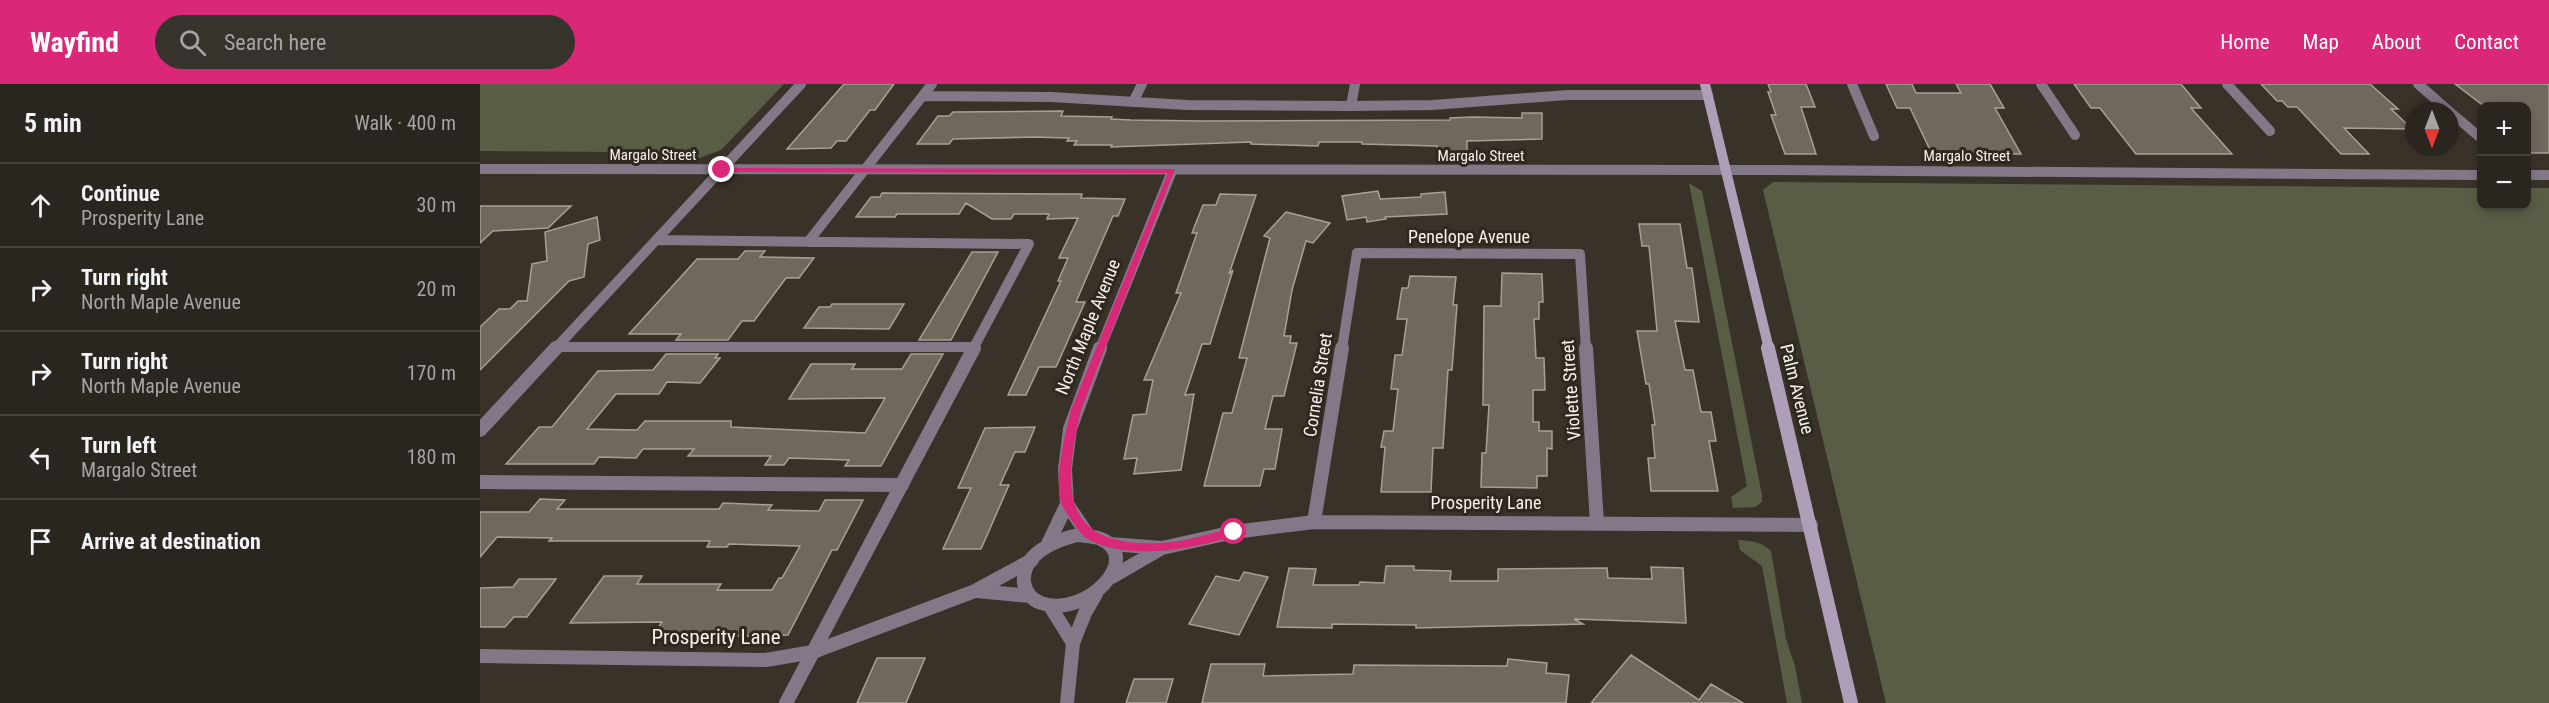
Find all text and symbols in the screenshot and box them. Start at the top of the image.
search box [155,15,575,69]
text: Wayfind [30,26,119,59]
icon: search [176,26,209,59]
text: Search here [224,30,326,55]
text: Home [2220,30,2270,54]
text: Map [2303,30,2339,54]
text: About [2372,30,2421,54]
text: Contact [2454,30,2519,54]
north arrow [2405,102,2459,156]
map controls [2477,102,2531,210]
button: + [2477,102,2531,156]
text: 5 min [24,108,82,138]
text: Walk · 400 m [355,111,456,135]
street label: Margalo Street [609,146,697,164]
street label: Margalo Street [1437,147,1525,165]
street label: Margalo Street [1923,147,2011,165]
route end [708,156,734,182]
button: − [2477,156,2531,210]
text: Continue [81,181,160,206]
icon: ahead [24,189,57,222]
text: 30 m [417,193,456,217]
text: Prosperity Lane [81,206,204,230]
street label: Penelope Avenue [1408,226,1530,247]
street label: North Maple Avenue [1051,256,1124,397]
text: Turn right [81,265,168,290]
icon: right [24,273,57,306]
text: 20 m [417,277,456,301]
text: North Maple Avenue [81,290,241,314]
street label: Cornelia Street [1299,331,1336,438]
street label: Violette Street [1556,339,1585,441]
street label: Palm Avenue [1776,342,1819,436]
text: Turn right [81,349,168,374]
icon: right [24,357,57,390]
text: 170 m [407,361,456,385]
text: North Maple Avenue [81,374,241,398]
text: Turn left [81,433,156,458]
icon: left [24,441,57,474]
text: 180 m [407,445,456,469]
text: Margalo Street [81,458,197,482]
street label: Prosperity Lane [1431,492,1541,513]
route start [1220,518,1246,544]
icon: arrive [24,525,57,558]
text: Arrive at destination [81,529,261,554]
street label: Prosperity Lane [651,625,781,649]

